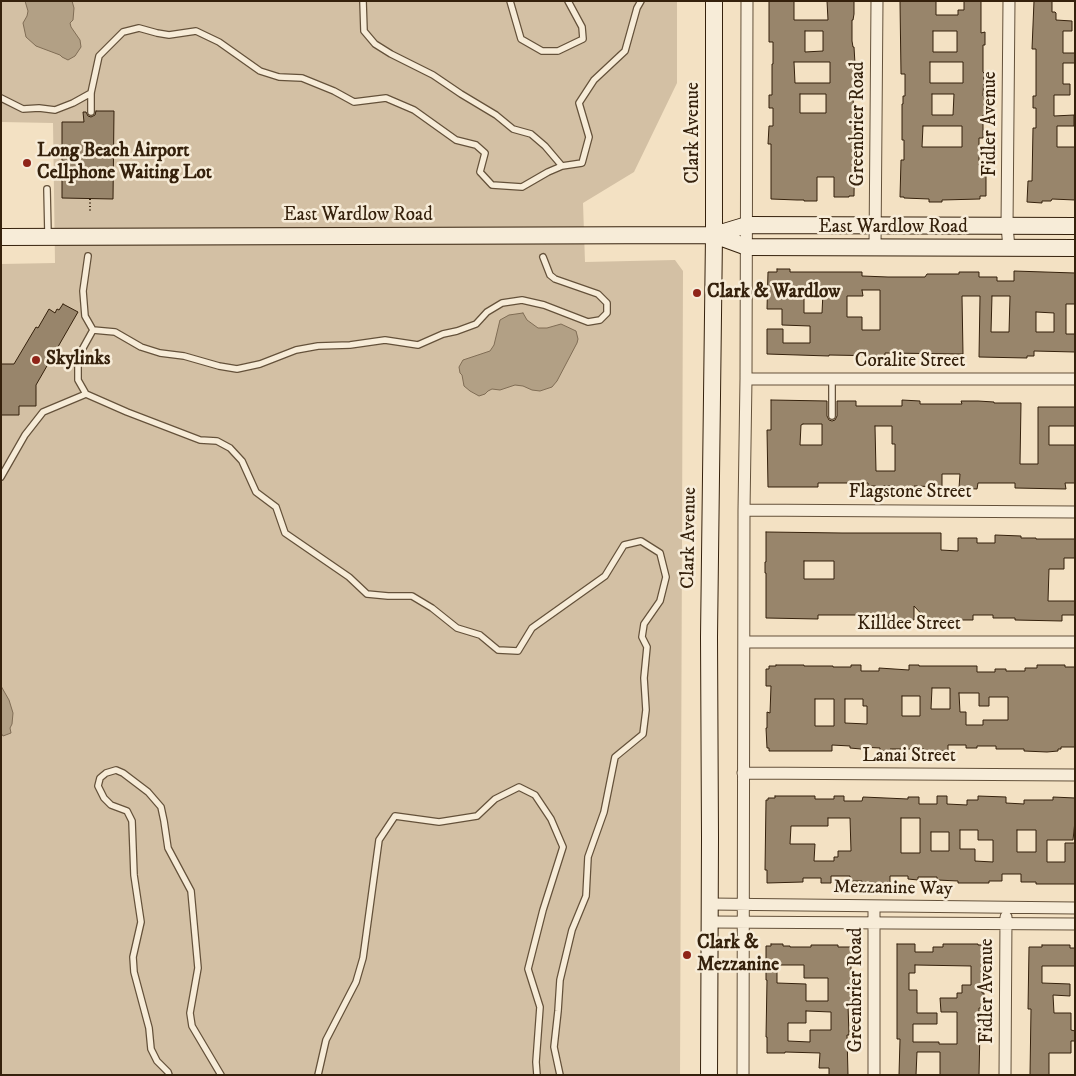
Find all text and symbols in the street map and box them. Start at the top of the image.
street label: Greenbrier Road [848,61,870,187]
street label: Fidler Avenue [980,71,1002,177]
street label: Clark Avenue [683,82,705,184]
place label: Long Beach Airport Cellphone Waiting Lot [37,141,212,185]
marker: Long Beach Airport Cellphone Waiting Lot [21,157,33,169]
street label: East Wardlow Road [283,205,433,227]
street label: East Wardlow Road [818,217,968,239]
place label: Clark & Wardlow [707,282,840,304]
marker: Clark & Wardlow [691,287,703,299]
place label: Skylinks [46,349,110,371]
street label: Coralite Street [855,351,965,373]
marker: Skylinks [30,354,42,366]
street label: Flagstone Street [848,482,972,504]
street label: Clark Avenue [678,487,702,589]
street label: Killdee Street [857,614,961,636]
street label: Lanai Street [862,746,956,768]
street label: Mezzanine Way [833,877,953,901]
street label: Greenbrier Road [846,927,868,1053]
place label: Clark & Mezzanine [697,933,779,977]
street label: Fidler Avenue [977,938,999,1044]
marker: Clark & Mezzanine [681,949,693,961]

